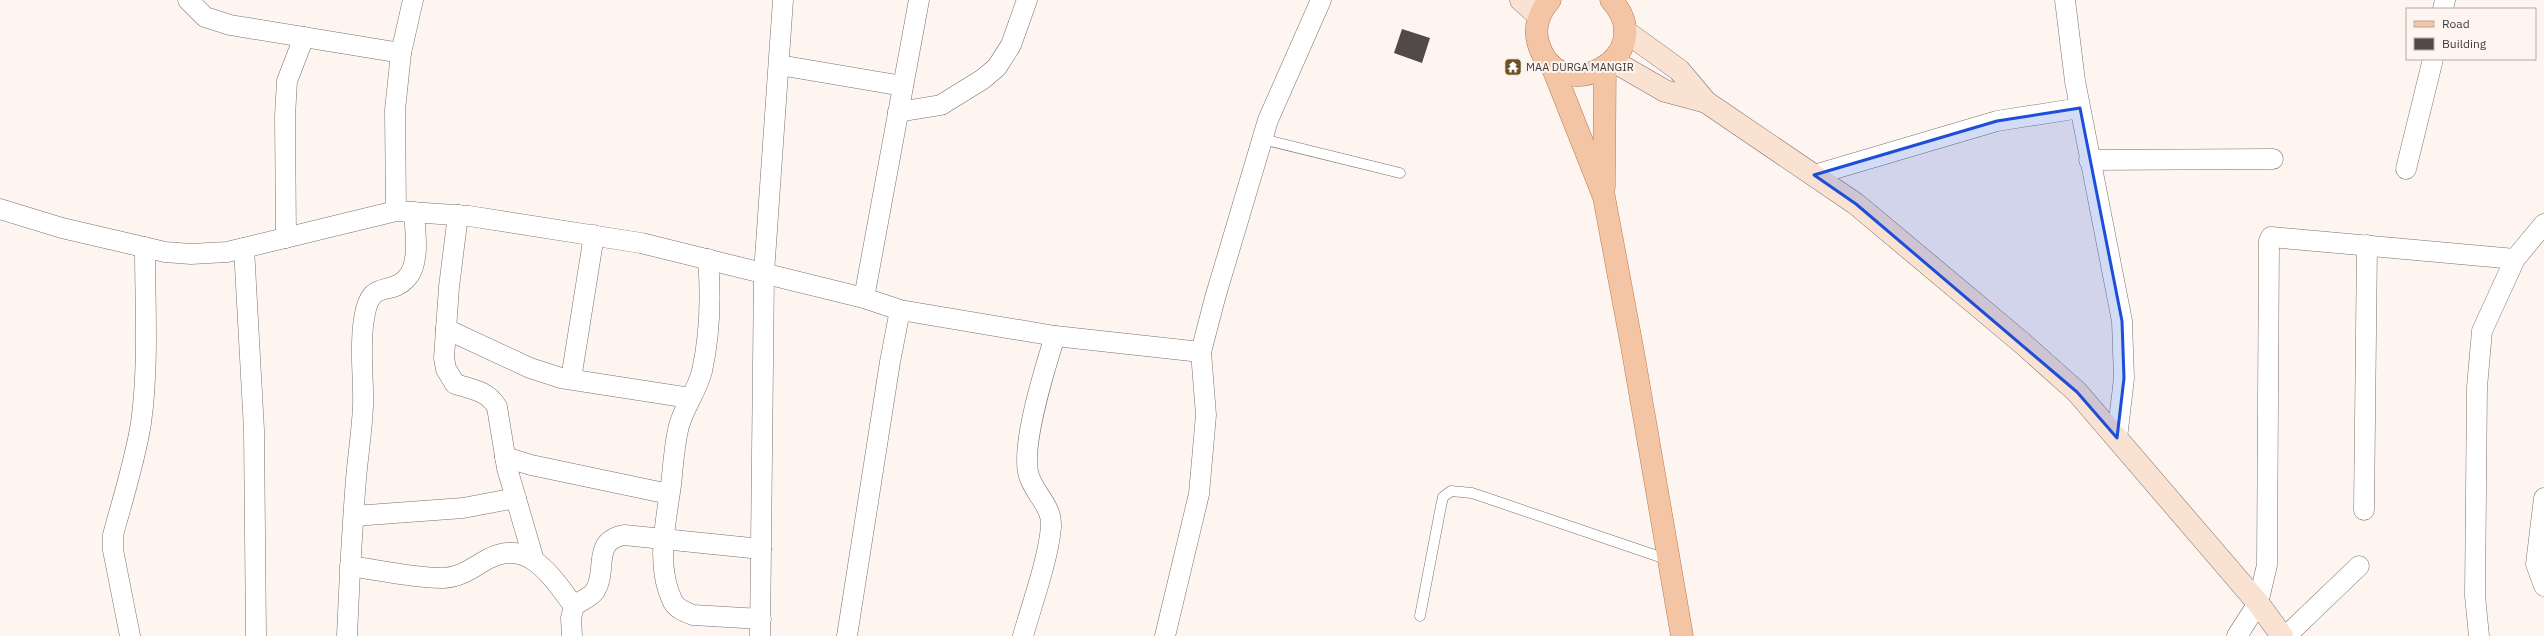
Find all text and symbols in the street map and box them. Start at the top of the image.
legend [2406,8,2536,60]
text: Road [2442,16,2470,31]
text: Building [2442,36,2487,51]
temple icon: MAA DURGA MANGIR [1503,57,1523,77]
place label: MAA DURGA MANGIR [1526,60,1634,74]

